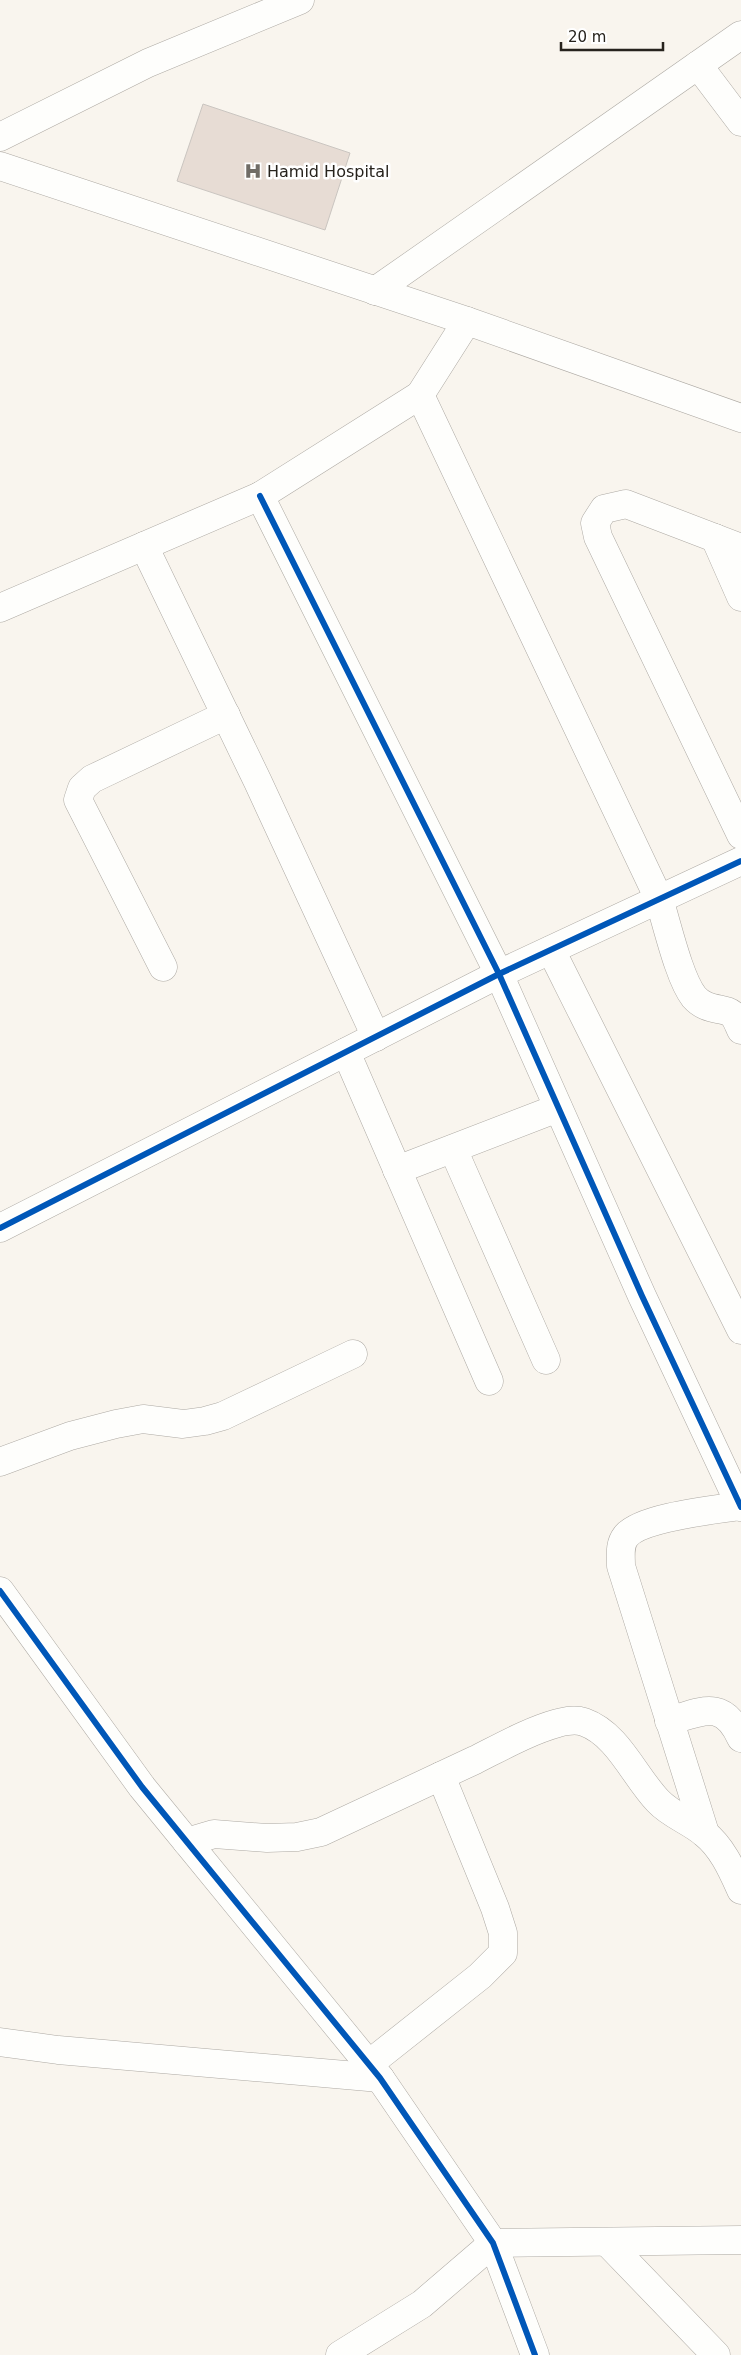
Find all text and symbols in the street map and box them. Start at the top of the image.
scale bar [561,20,664,52]
text: 20 m [568,28,606,46]
hospital icon: Hamid Hospital [243,161,263,181]
place label: Hamid Hospital [267,162,389,181]

